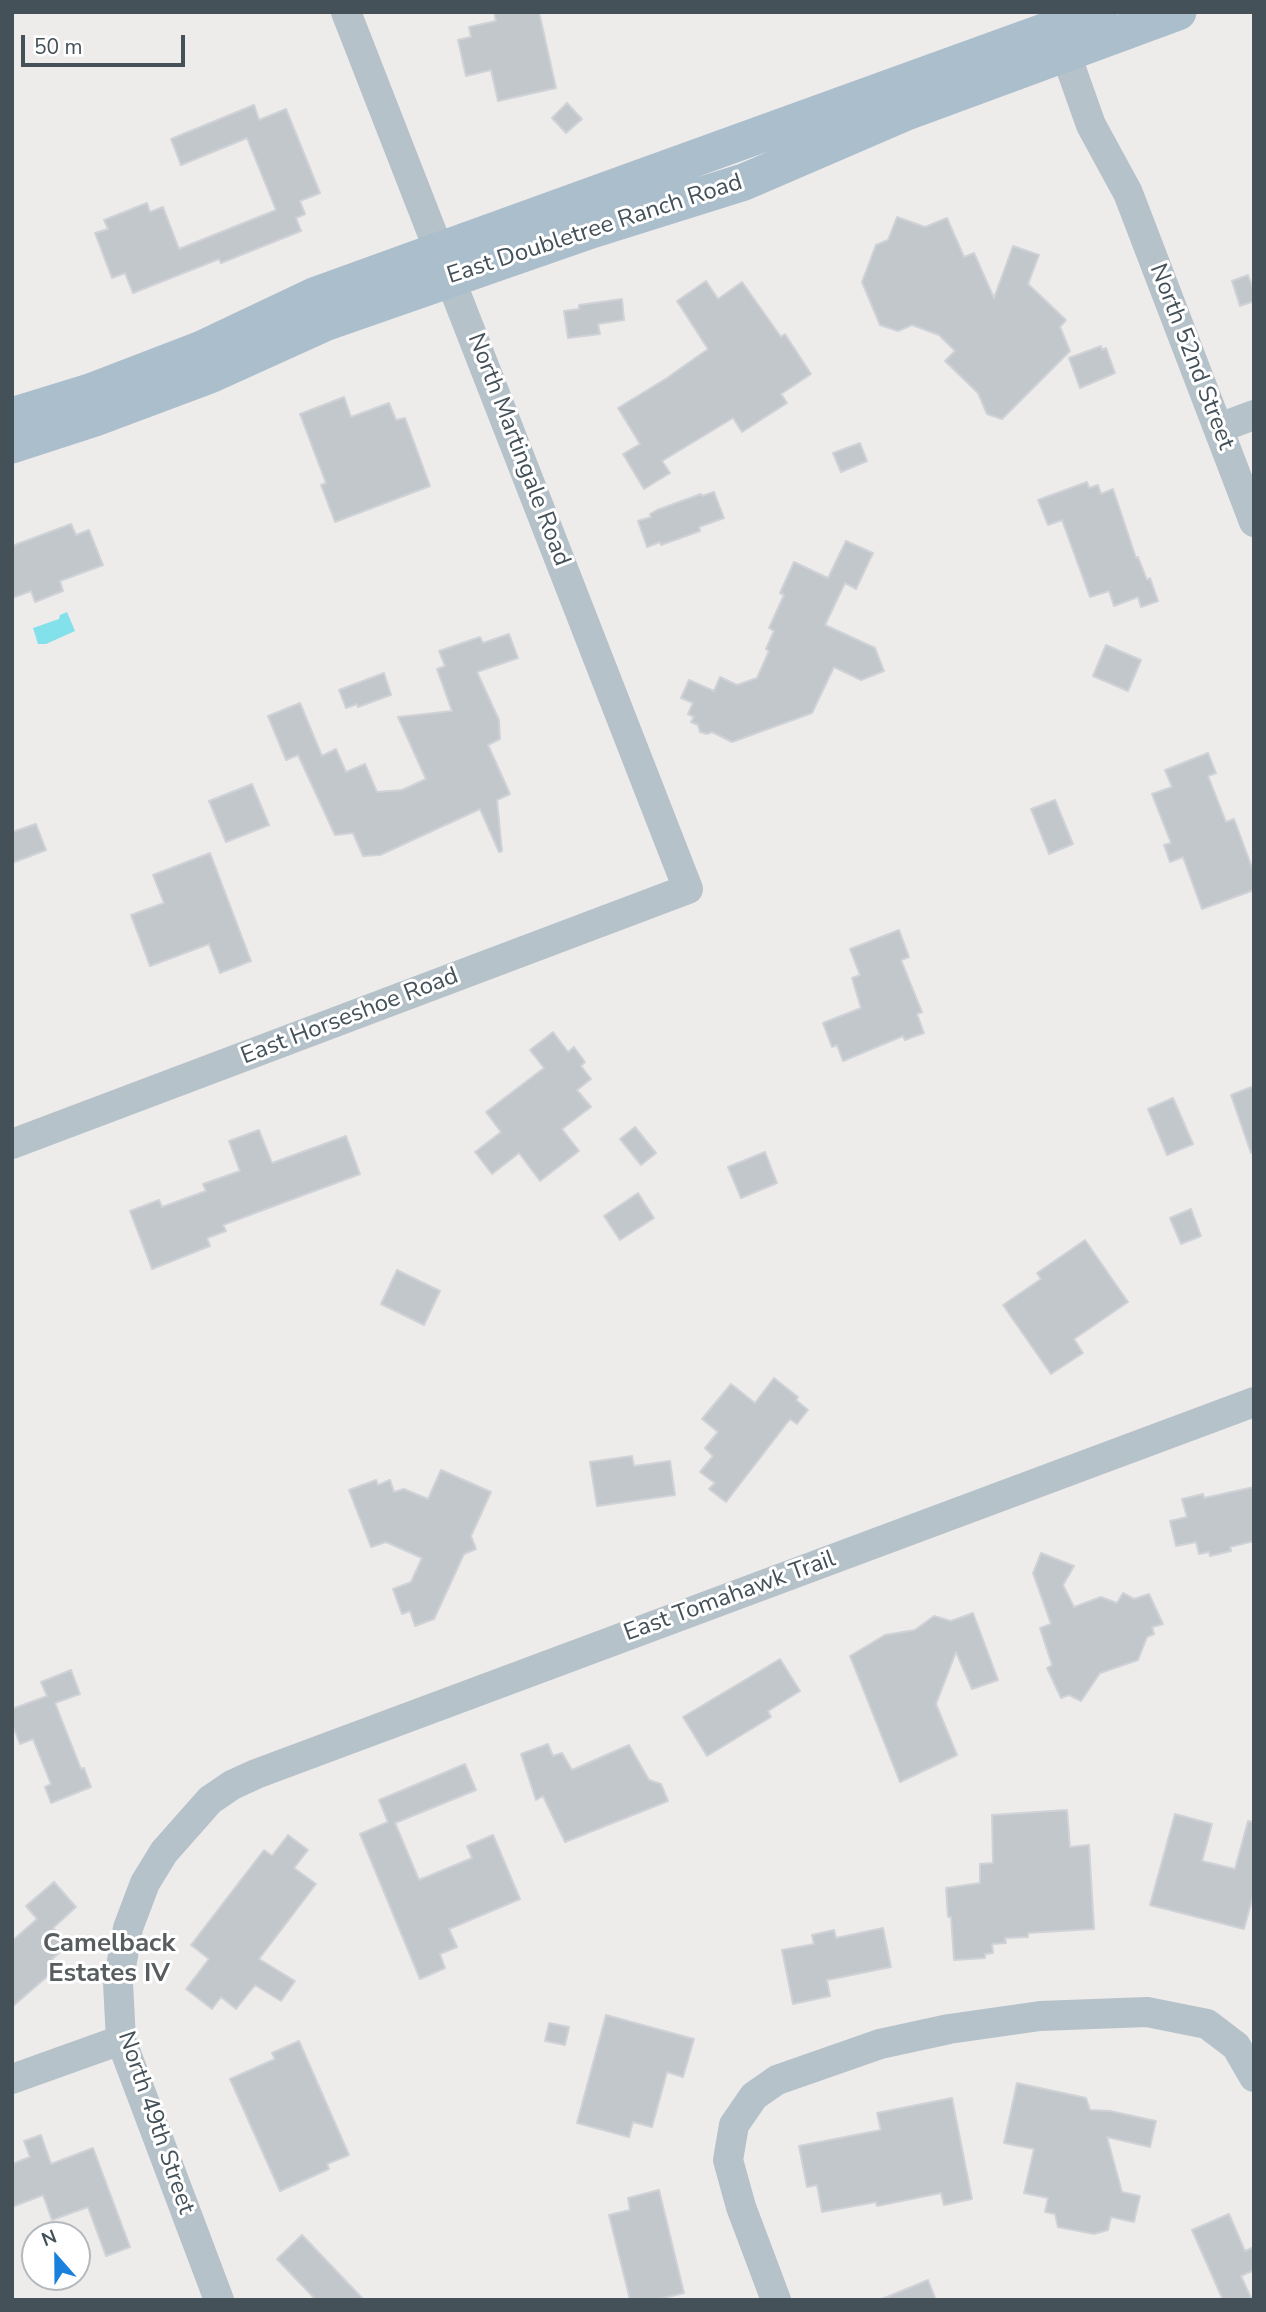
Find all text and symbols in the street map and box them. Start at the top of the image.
scale bar [24,21,189,65]
text: 50 m [34,33,83,61]
street label: East Doubletree Ranch Road [444,169,746,291]
street label: North 52nd Street [1142,260,1240,454]
street label: North Martingale Road [460,329,576,571]
street label: East Horseshoe Road [237,962,463,1072]
street label: East Tomahawk Trail [620,1545,840,1649]
district label: Camelback Estates IV [43,1929,175,1990]
street label: North 49th Street [110,2028,200,2218]
north arrow [21,2221,91,2291]
text: N [38,2224,60,2253]

